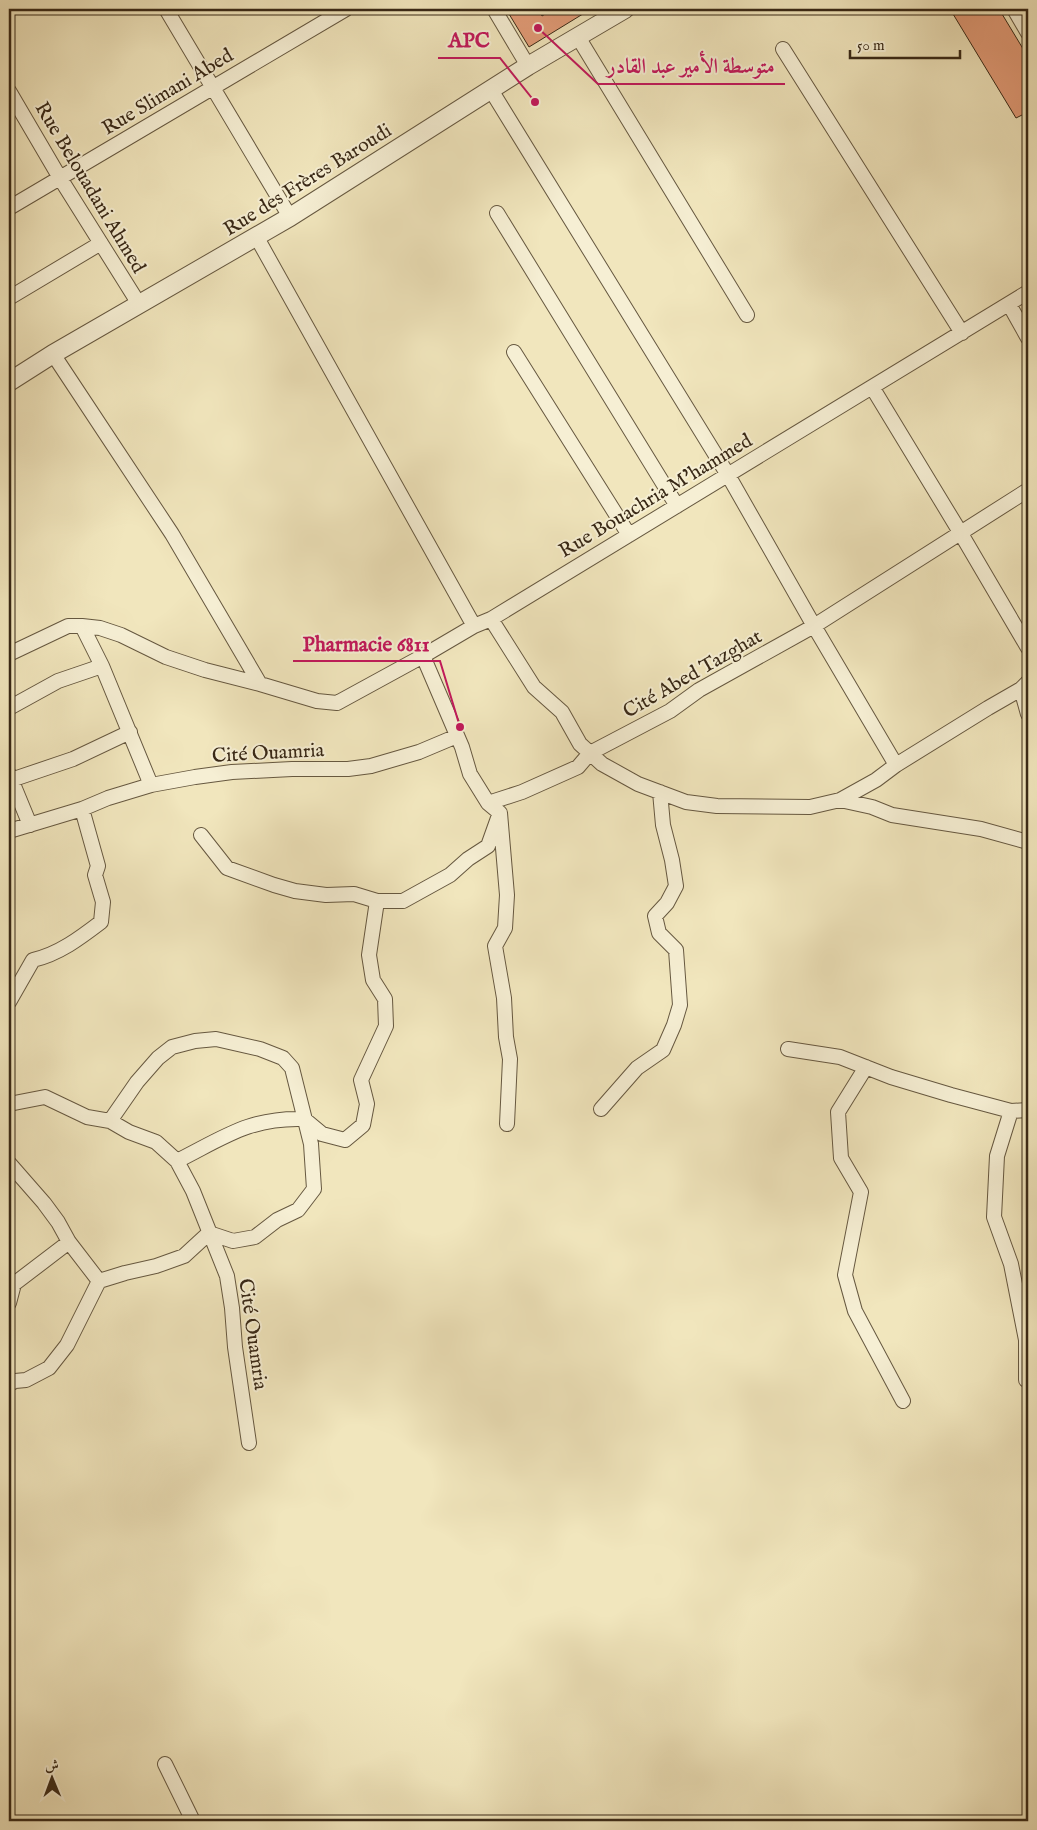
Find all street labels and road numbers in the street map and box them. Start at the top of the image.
street label: Rue Slimani Abed [98,43,238,141]
street label: Rue Belouadani Ahmed [29,98,151,278]
street label: Rue des Frères Baroudi [219,118,396,242]
street label: Rue Bouachria M'hammed [555,428,757,564]
street label: Cité Abed Tazghat [619,624,767,724]
street label: Cité Ouamria [211,738,325,769]
street label: Cité Ouamria [232,1277,273,1392]

